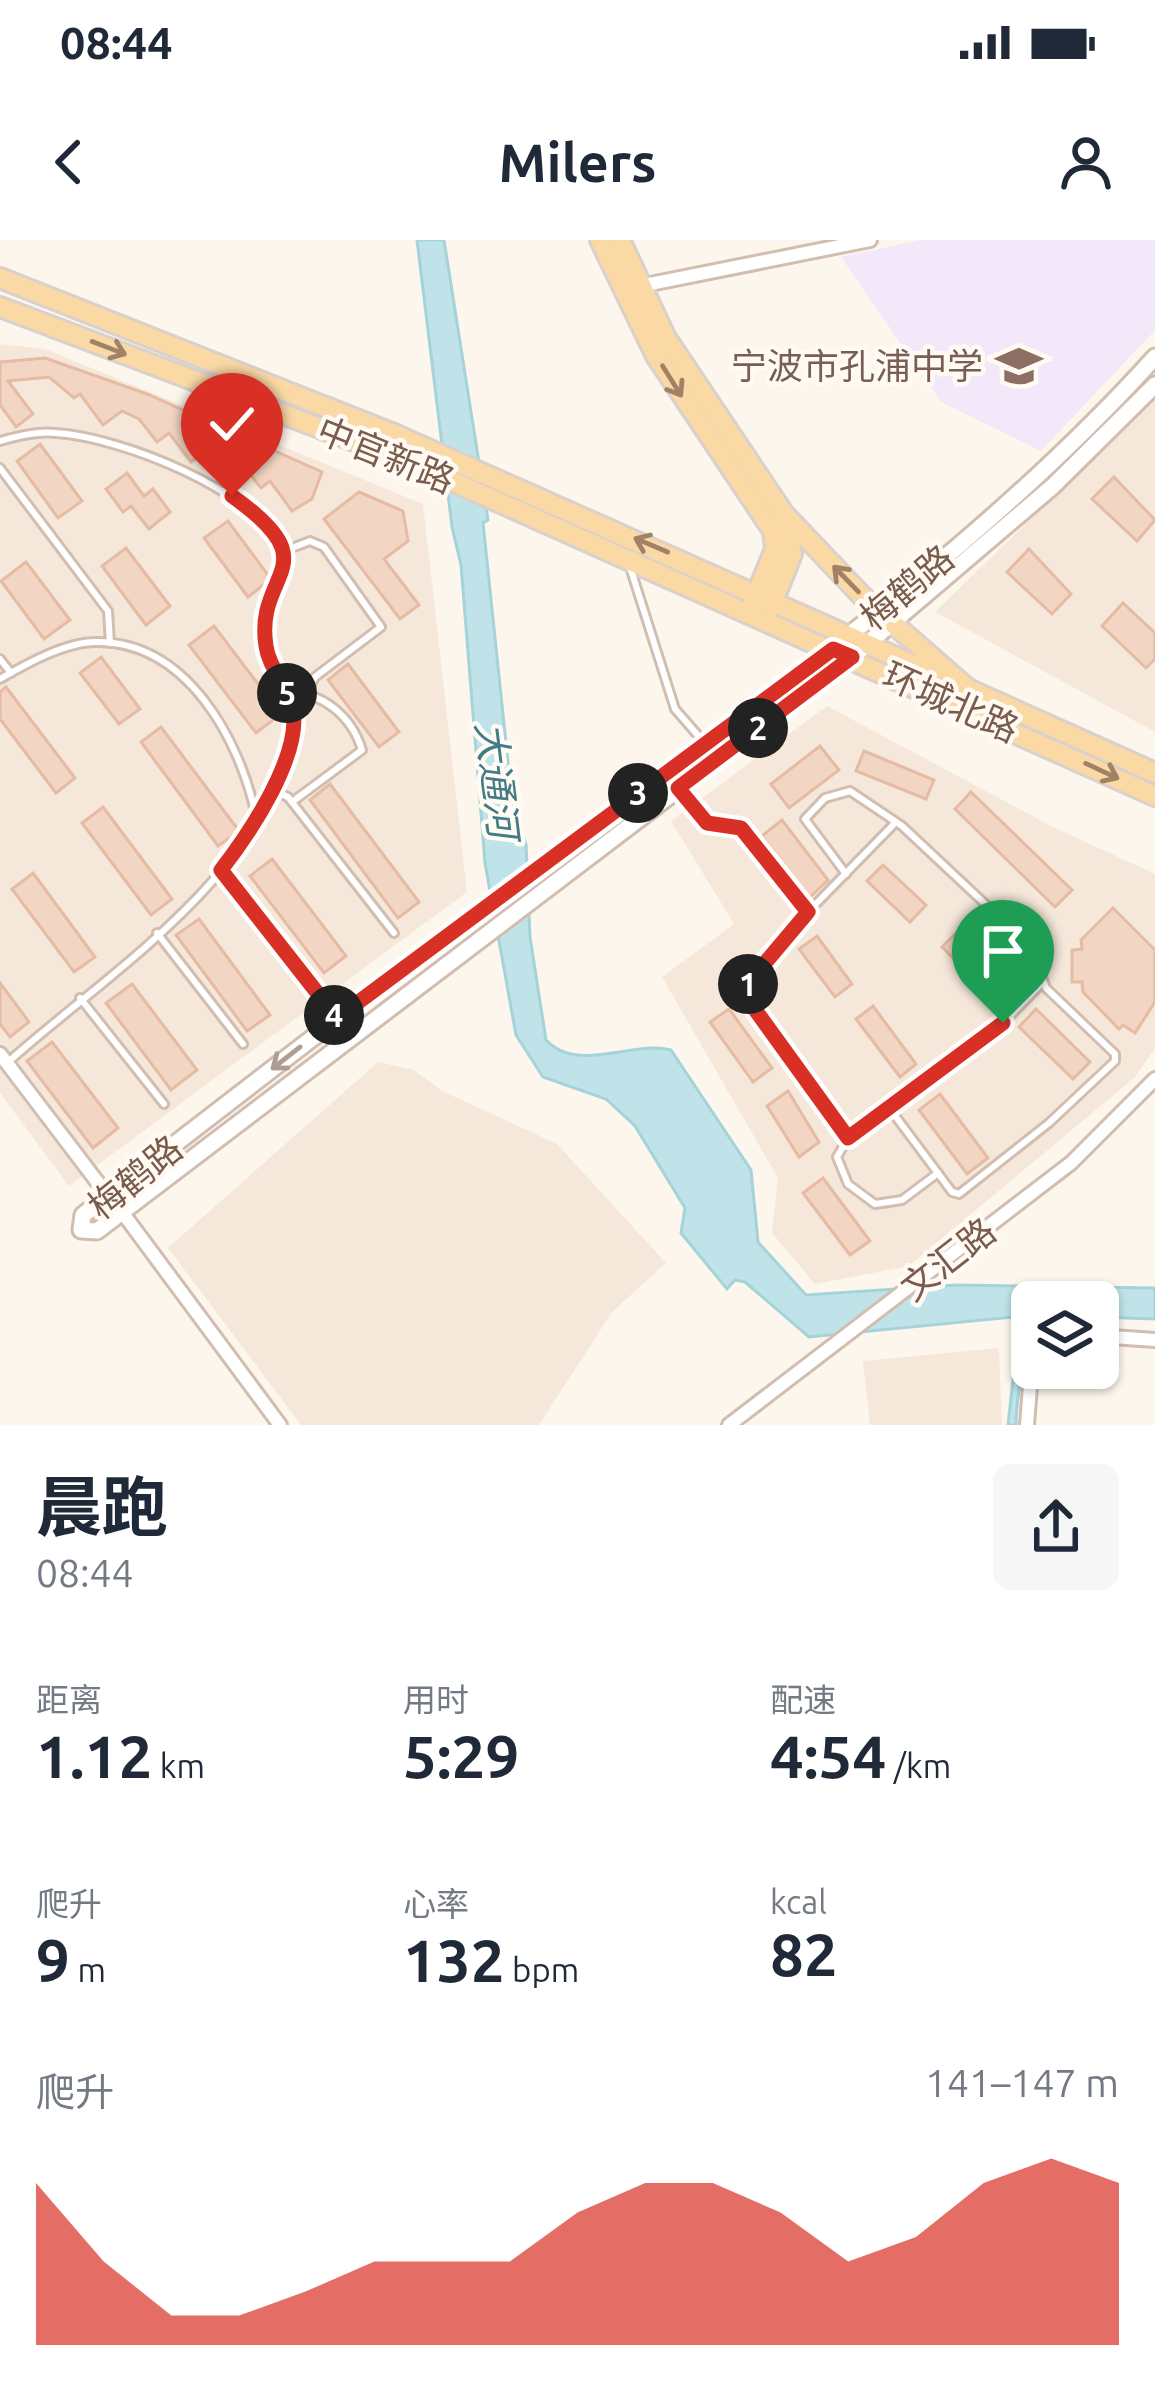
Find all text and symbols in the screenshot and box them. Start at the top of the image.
text: 08:44 [60,17,173,68]
icon: back [36,129,102,195]
icon: person [1053,129,1119,195]
text: Milers [498,132,657,192]
one-way arrow [90,339,127,361]
school or university icon: 宁波市孔浦中学 [994,341,1044,391]
place label: 宁波市孔浦中学 [731,345,983,386]
one-way arrow [660,364,684,398]
pin [181,373,283,496]
icon: check [199,391,265,457]
street label: 中官新路 [312,409,461,501]
one-way arrow [633,533,669,555]
street label: 梅鹤路 [852,536,961,637]
one-way arrow [833,565,861,594]
street label: 环城北路 [877,654,1025,750]
pin: 5 [257,663,317,723]
text: 5 [278,674,296,711]
pin: 2 [728,698,788,758]
text: 2 [749,709,767,746]
water label: 大通河 [469,719,527,848]
one-way arrow [1083,761,1119,783]
pin: 3 [608,763,668,823]
text: 3 [629,774,647,811]
pin [952,900,1054,1023]
icon: arrive [970,918,1036,984]
pin: 1 [718,954,778,1014]
text: 1 [739,965,757,1002]
pin: 4 [304,985,364,1045]
text: 4 [325,996,343,1033]
one-way arrow [271,1044,303,1071]
street label: 梅鹤路 [80,1127,190,1227]
street label: 文汇路 [893,1209,1003,1308]
map controls [1011,1281,1119,1389]
button: layers [1011,1281,1119,1389]
button: share [993,1464,1119,1590]
text: 晨跑 [36,1469,168,1543]
text: 08:44 [36,1551,134,1594]
text: 距离 [36,1681,102,1718]
text: 用时 [403,1681,469,1718]
text: 配速 [770,1681,836,1718]
text: 1.12 [36,1722,152,1789]
text: 5:29 [403,1722,519,1789]
text: 4:54 [770,1722,886,1789]
text: km [152,1747,205,1784]
text: /km [886,1747,951,1784]
text: kcal [770,1883,827,1920]
text: 爬升 [36,1885,102,1922]
text: 心率 [403,1885,469,1922]
text: 82 [770,1920,838,1987]
text: 9 [36,1926,70,1993]
text: 132 [403,1926,505,1993]
text: m [70,1951,106,1988]
text: bpm [505,1951,579,1988]
text: 141–147 m [925,2061,1119,2104]
text: 爬升 [36,2070,114,2113]

